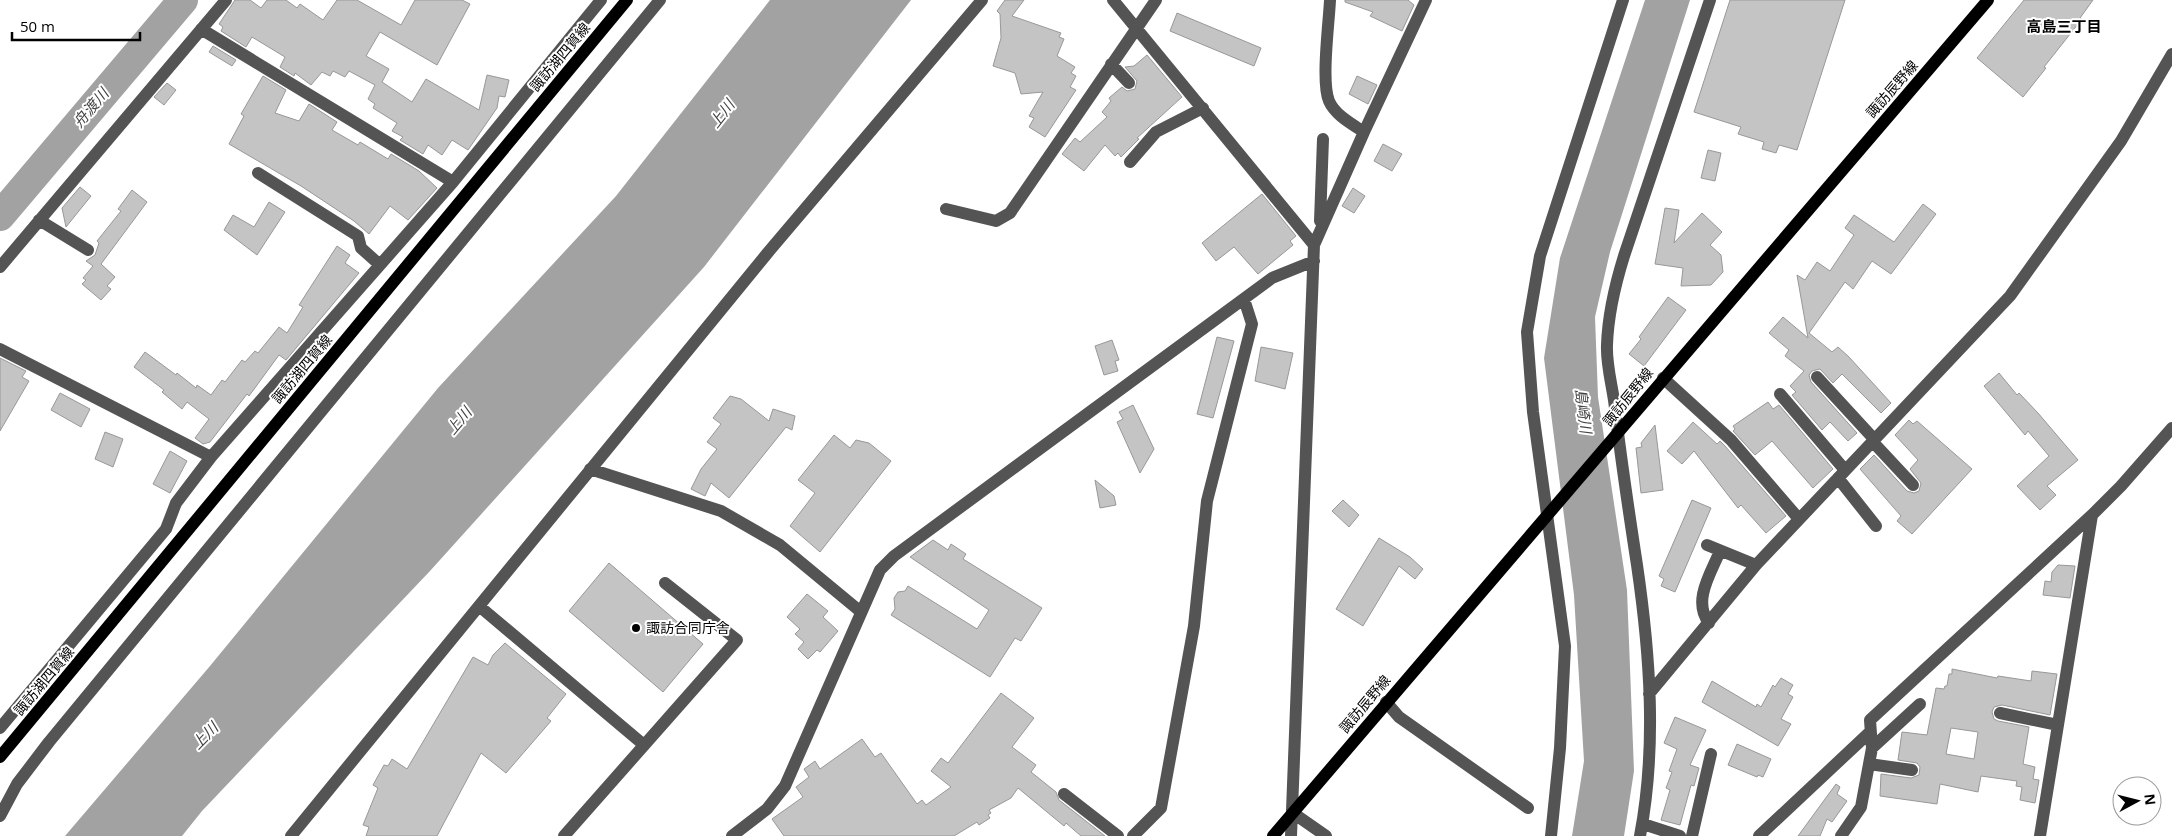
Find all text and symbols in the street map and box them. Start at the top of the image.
scale bar [12,10,140,42]
text: 50 m [20,16,55,36]
district label: 高島三丁目 [2026,16,2102,36]
street label: 諏訪湖四賀線 [525,18,594,95]
street label: 諏訪辰野線 [1861,56,1922,121]
water label: 舟渡川 [68,82,114,131]
water label: 上川 [704,94,740,131]
street label: 諏訪湖四賀線 [267,330,336,407]
street label: 諏訪辰野線 [1598,364,1657,430]
water label: 島崎川 [1571,387,1597,436]
water label: 上川 [441,401,477,438]
place label: 諏訪合同庁舎 [646,618,730,637]
marker: 諏訪合同庁舎 [630,622,642,634]
street label: 諏訪湖四賀線 [9,642,78,719]
street label: 諏訪辰野線 [1335,671,1394,737]
water label: 上川 [187,716,223,753]
north arrow [2112,776,2162,826]
text: N [2140,793,2161,806]

